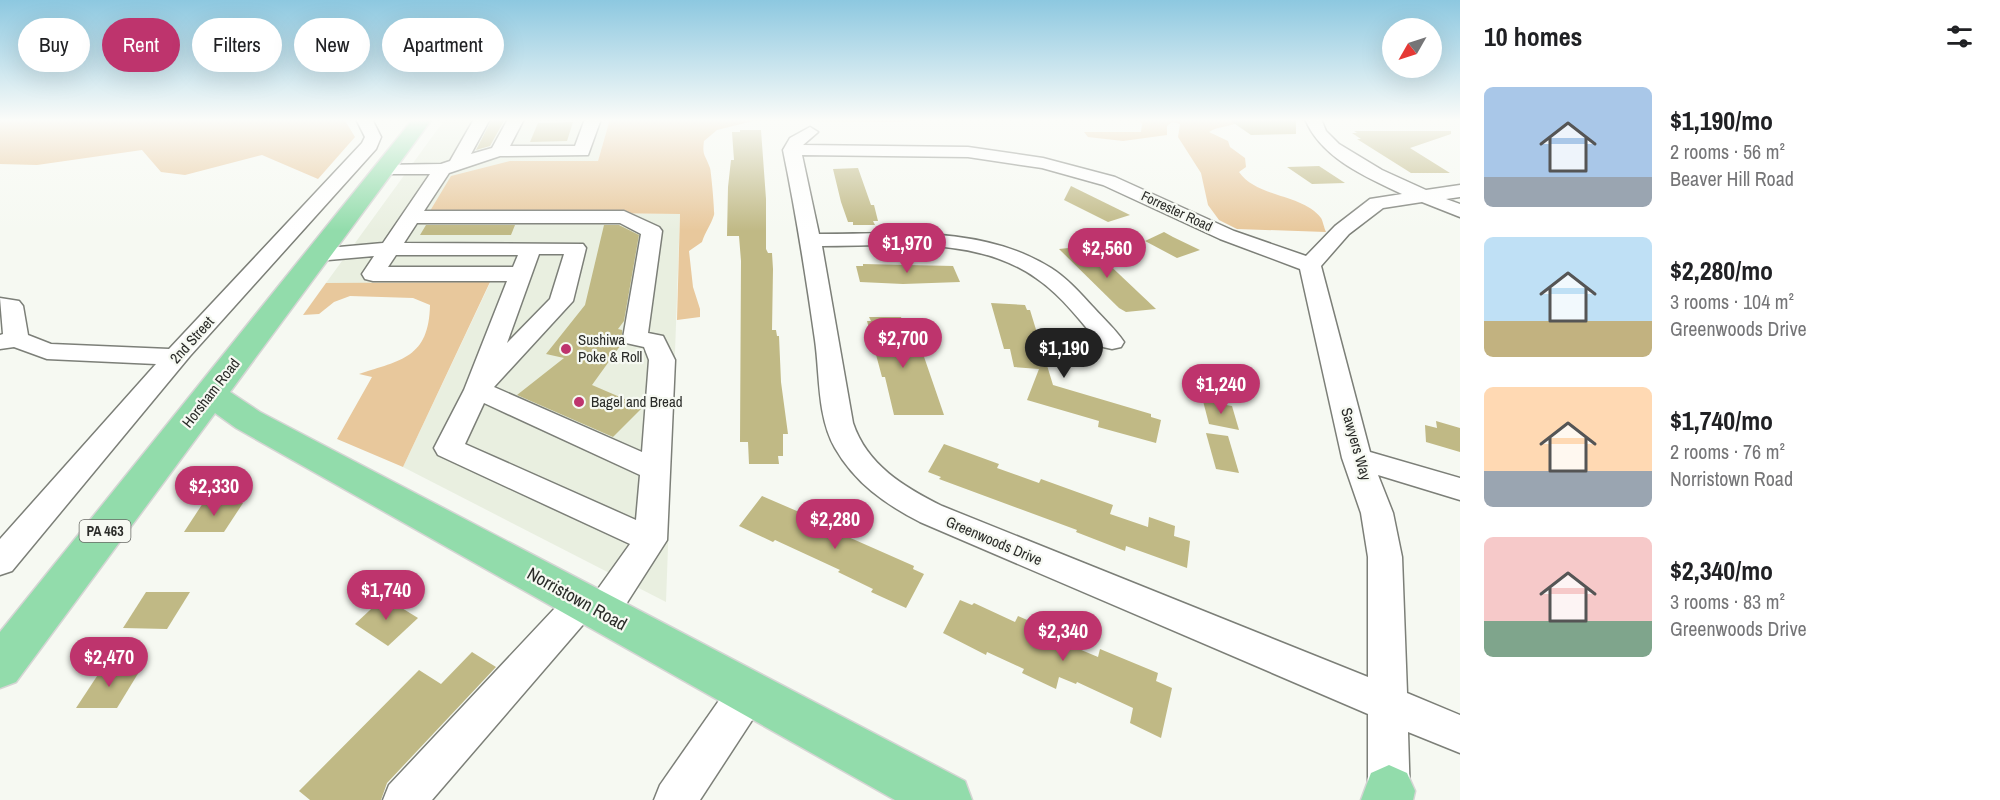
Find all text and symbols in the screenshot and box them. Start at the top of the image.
chip: Buy [18,18,90,72]
chip: Rent [102,18,180,72]
chip: Filters [192,18,282,72]
chip: New [294,18,370,72]
chip: Apartment [382,18,504,72]
north arrow [1382,18,1442,78]
map controls [1382,18,1442,78]
text: 10 homes [1484,19,1582,54]
icon: filters [1943,20,1976,53]
text: $1,190/mo [1670,103,1773,138]
icon: home [1532,111,1604,183]
text: 2 rooms · 56 m² [1670,138,1785,165]
text: Beaver Hill Road [1670,165,1794,192]
street label: Forrester Road [1138,187,1216,235]
pin: $1,970 [858,223,956,274]
pin: $2,560 [1058,228,1156,279]
text: $1,970 [882,229,932,256]
text: $2,560 [1082,234,1132,261]
text: $2,280/mo [1670,253,1773,288]
icon: home [1532,261,1604,333]
text: 3 rooms · 104 m² [1670,288,1794,315]
street label: 2nd Street [165,311,219,368]
text: Greenwoods Drive [1670,315,1807,342]
pin: $2,700 [854,318,952,369]
text: $2,700 [878,324,928,351]
pin: $1,190 [1015,328,1113,379]
place label: Sushiwa Poke & Roll [578,329,642,367]
text: $1,190 [1039,334,1089,361]
marker: Sushiwa Poke & Roll [559,342,573,356]
street label: Horsham Road [177,354,244,432]
pin: $1,240 [1172,364,1270,415]
text: $1,240 [1196,370,1246,397]
place label: Bagel and Bread [591,391,683,412]
marker: Bagel and Bread [572,395,586,409]
text: $1,740/mo [1670,403,1773,438]
street label: Sawyers Way [1336,405,1377,483]
icon: home [1532,411,1604,483]
text: 2 rooms · 76 m² [1670,438,1785,465]
text: Norristown Road [1670,465,1793,492]
pin: $2,330 [165,466,263,517]
text: $2,330 [189,472,239,499]
pin: $2,280 [786,499,884,550]
text: $2,280 [810,505,860,532]
street label: Greenwoods Drive [943,511,1046,570]
road number: PA 463 [80,520,130,542]
text: $2,340/mo [1670,553,1773,588]
street label: Norristown Road [523,561,632,636]
icon: home [1532,561,1604,633]
pin: $1,740 [337,570,435,621]
text: $1,740 [361,576,411,603]
text: 3 rooms · 83 m² [1670,588,1785,615]
pin: $2,340 [1014,611,1112,662]
text: Greenwoods Drive [1670,615,1807,642]
text: $2,340 [1038,617,1088,644]
pin: $2,470 [60,637,158,688]
text: $2,470 [84,643,134,670]

